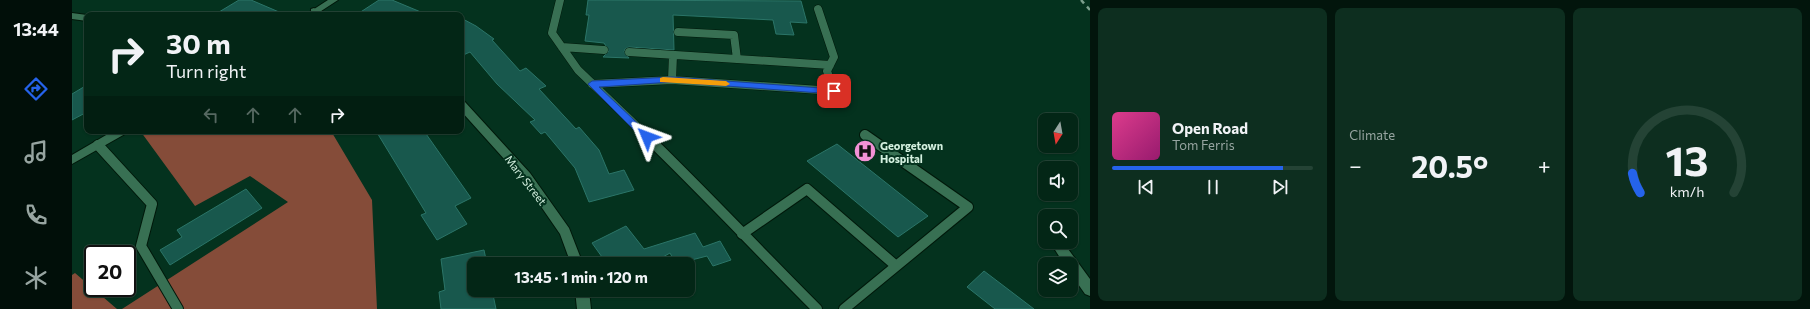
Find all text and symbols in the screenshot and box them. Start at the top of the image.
text: 13:44 [13,18,59,40]
text: 30 m [166,26,231,60]
icon: right [100,28,152,80]
text: Turn right [166,60,246,82]
pin [817,74,851,108]
icon: directions [22,75,50,103]
icon: arrive [823,80,845,102]
icon: left [200,104,222,126]
icon: ahead [242,104,264,126]
icon: ahead [284,104,306,126]
icon: right [326,104,348,126]
north arrow [1038,113,1078,153]
map controls [1038,113,1078,297]
position arrow [626,116,668,158]
text: Open Road [1172,119,1248,137]
text: Climate [1349,127,1395,143]
text: 13 [1666,133,1709,184]
text: Tom Ferris [1172,137,1235,153]
icon: music [22,138,50,166]
hospital icon: Georgetown Hospital [852,138,878,164]
place label: Georgetown Hospital [880,139,943,165]
text: 20.5° [1411,147,1488,184]
text: − [1349,152,1362,179]
text: + [1538,152,1551,179]
street label: Mary Street [503,153,550,208]
button: sound [1038,161,1078,201]
icon: previous [1135,176,1157,198]
icon: pause [1202,176,1224,198]
icon: next [1269,176,1291,198]
text: km/h [1670,181,1705,199]
icon: phone [22,201,50,229]
button: search [1038,209,1078,249]
speed limit sign: 20 [84,245,136,297]
button: layers [1038,257,1078,297]
icon: climate [22,264,50,292]
text: 13:45 · 1 min · 120 m [514,268,648,286]

